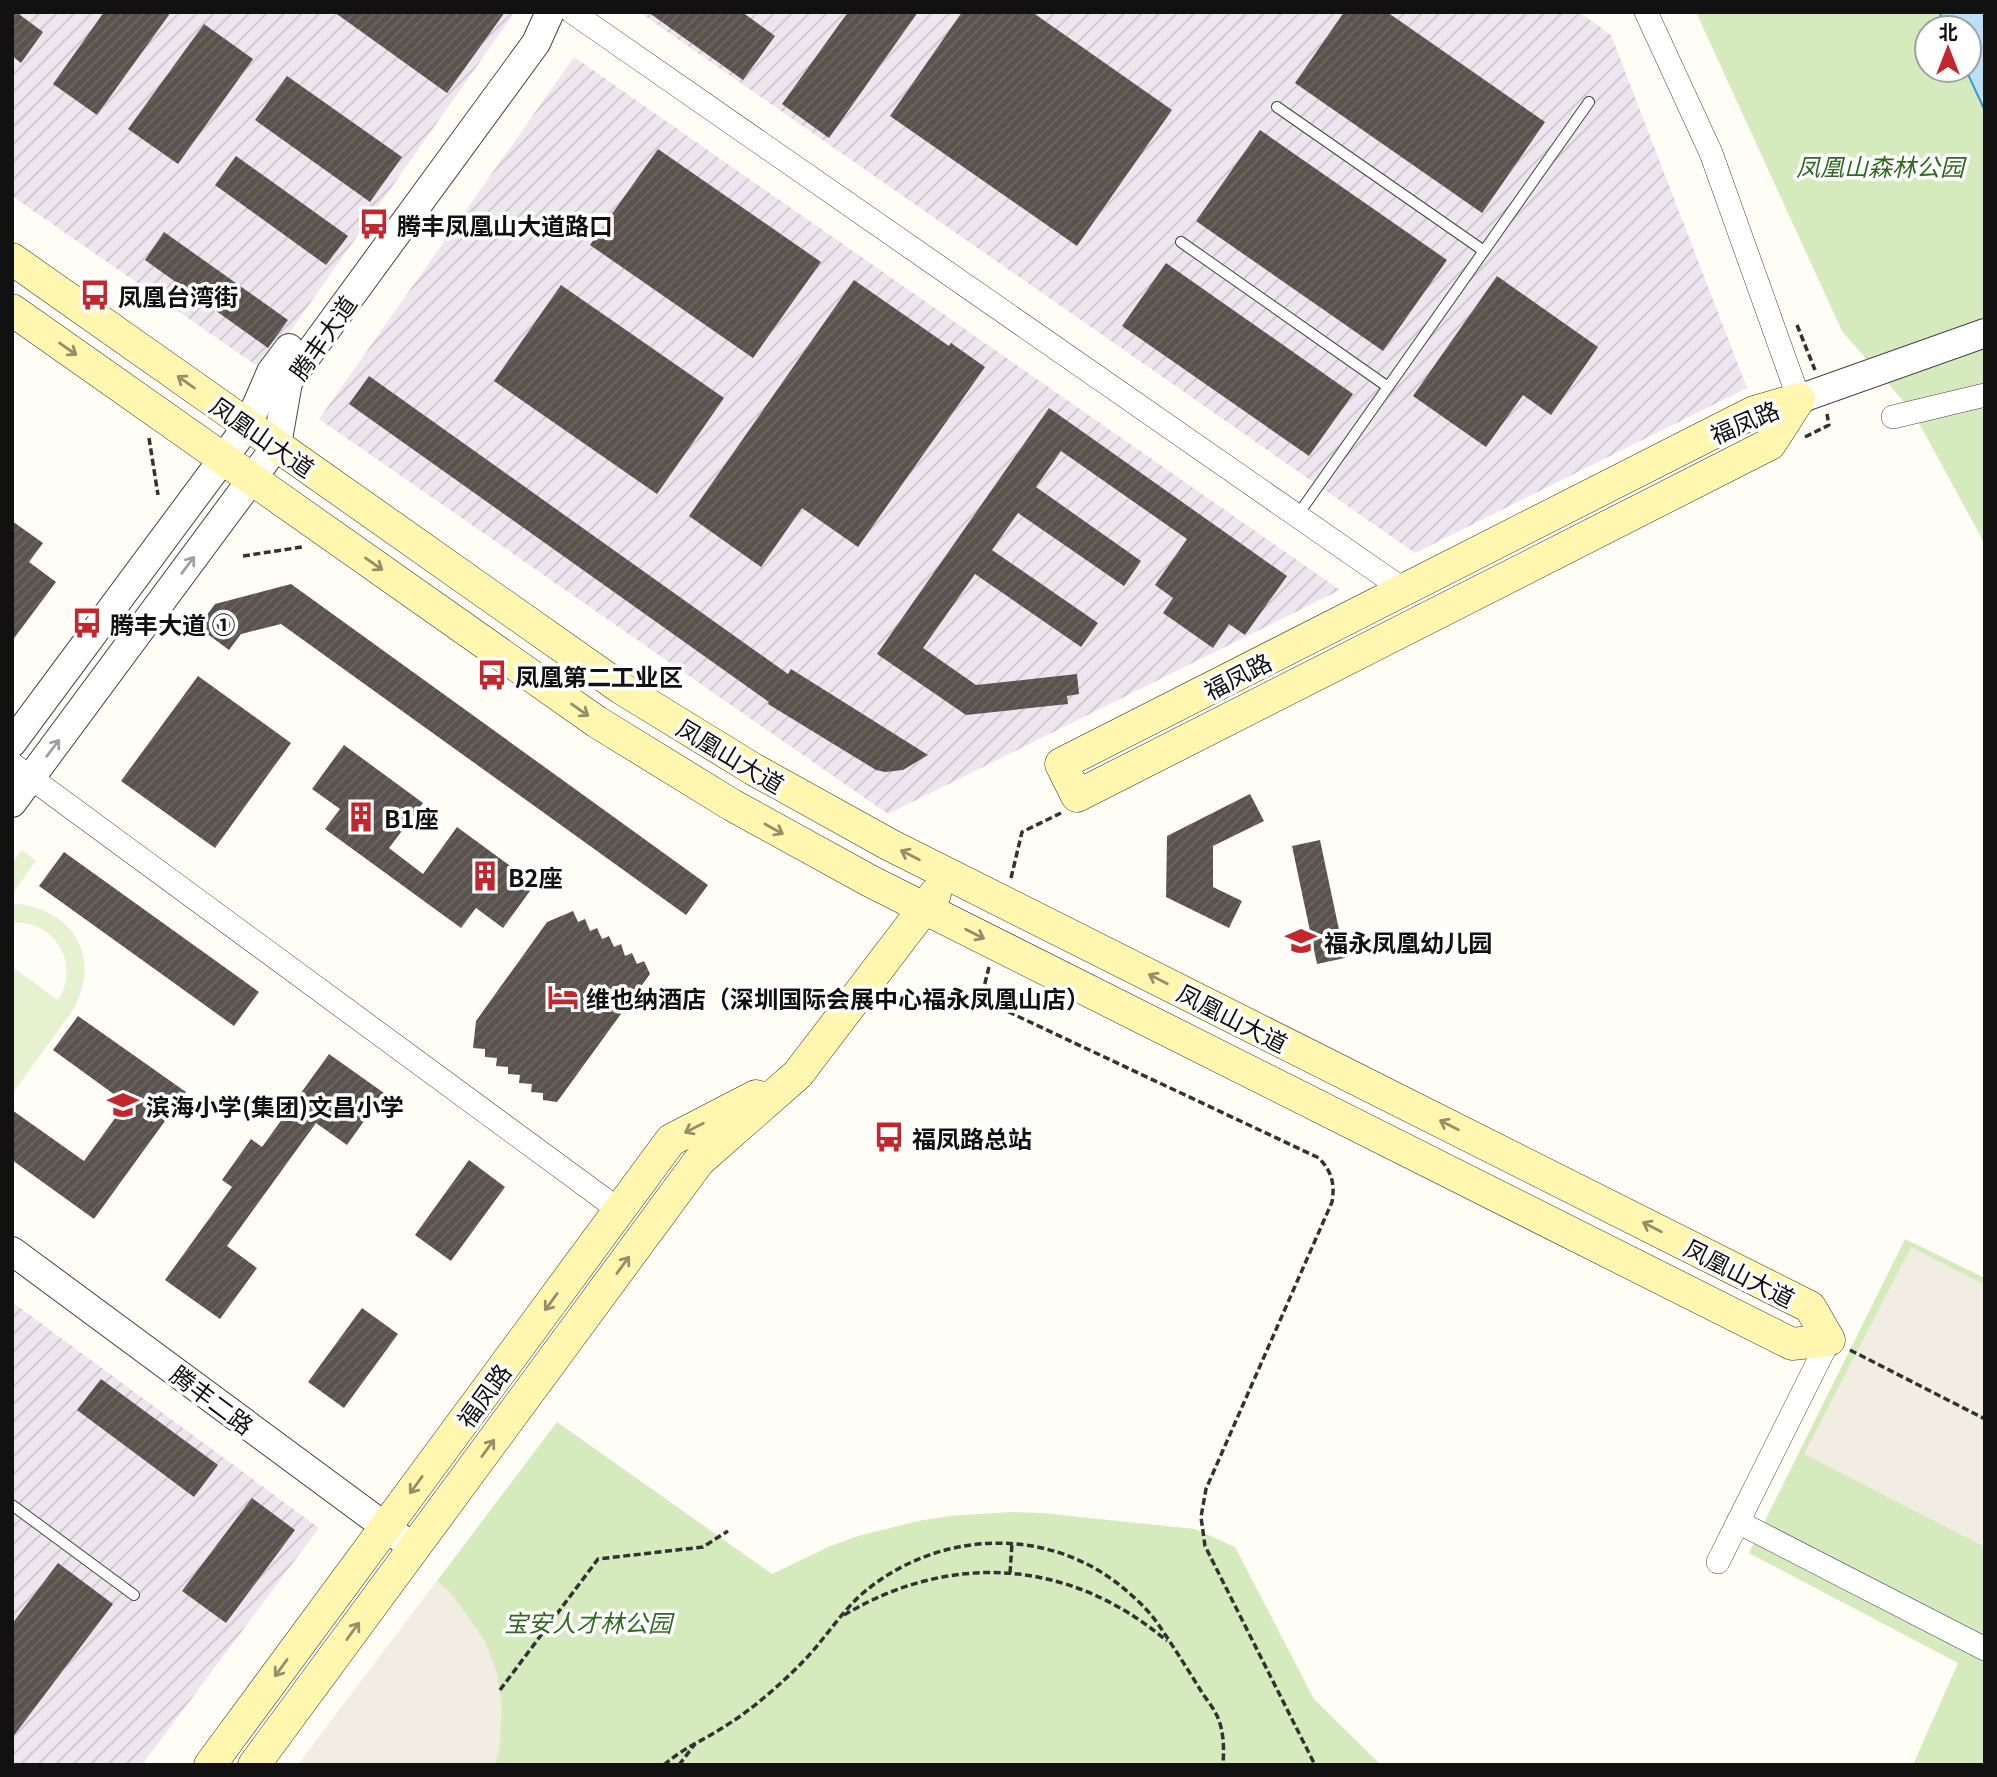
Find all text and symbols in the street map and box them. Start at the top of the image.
north arrow [1913,14,1983,84]
text: 北 [1938,17,1958,44]
park label: 凤凰山森林公园 [1796,148,1967,183]
bus stop icon: 腾丰凤凰山大道路口 [357,207,391,241]
place label: 腾丰凤凰山大道路口 [397,207,613,242]
bus stop icon: 凤凰台湾街 [78,278,112,312]
place label: 凤凰台湾街 [118,278,238,313]
street label: 腾丰大道 [280,288,364,386]
one-way arrow [58,342,77,356]
one-way arrow [177,375,196,389]
street label: 凤凰山大道 [204,387,322,485]
street label: 福凤路 [1704,391,1784,451]
one-way arrow [181,557,196,575]
one-way arrow [364,557,383,571]
bus stop icon: 腾丰大道 ① [70,606,104,640]
place label: 腾丰大道 ① [110,606,235,641]
street label: 福凤路 [1197,643,1277,707]
bus stop icon: 凤凰第二工业区 [475,658,509,692]
place label: 凤凰第二工业区 [515,658,683,693]
one-way arrow [570,703,589,717]
street label: 凤凰山大道 [671,709,791,801]
one-way arrow [46,739,60,758]
building icon: B1座 [344,800,378,834]
place label: B1座 [384,800,439,835]
one-way arrow [763,822,783,836]
one-way arrow [901,848,921,862]
building icon: B2座 [468,859,502,893]
place label: B2座 [508,859,563,894]
school or university icon: 福永凤凰幼儿园 [1284,924,1318,958]
place label: 福永凤凰幼儿园 [1324,924,1492,959]
one-way arrow [964,928,985,942]
one-way arrow [1148,972,1168,986]
street label: 凤凰山大道 [1172,974,1294,1060]
hotel icon: 维也纳酒店（深圳国际会展中心福永凤凰山店） [546,980,580,1014]
place label: 维也纳酒店（深圳国际会展中心福永凤凰山店） [586,980,1090,1015]
school or university icon: 滨海小学(集团)文昌小学 [106,1088,140,1122]
place label: 滨海小学(集团)文昌小学 [146,1088,404,1123]
one-way arrow [1439,1118,1460,1132]
bus stop icon: 福凤路总站 [872,1120,906,1154]
place label: 福凤路总站 [912,1120,1032,1155]
one-way arrow [684,1121,704,1135]
one-way arrow [1642,1220,1663,1234]
street label: 凤凰山大道 [1679,1229,1801,1315]
one-way arrow [615,1256,630,1275]
one-way arrow [544,1292,558,1311]
street label: 腾丰二路 [164,1356,262,1442]
street label: 福凤路 [448,1356,518,1434]
one-way arrow [480,1439,495,1458]
one-way arrow [409,1475,423,1494]
park label: 宝安人才林公园 [504,1604,675,1639]
one-way arrow [345,1622,360,1641]
one-way arrow [274,1658,288,1677]

